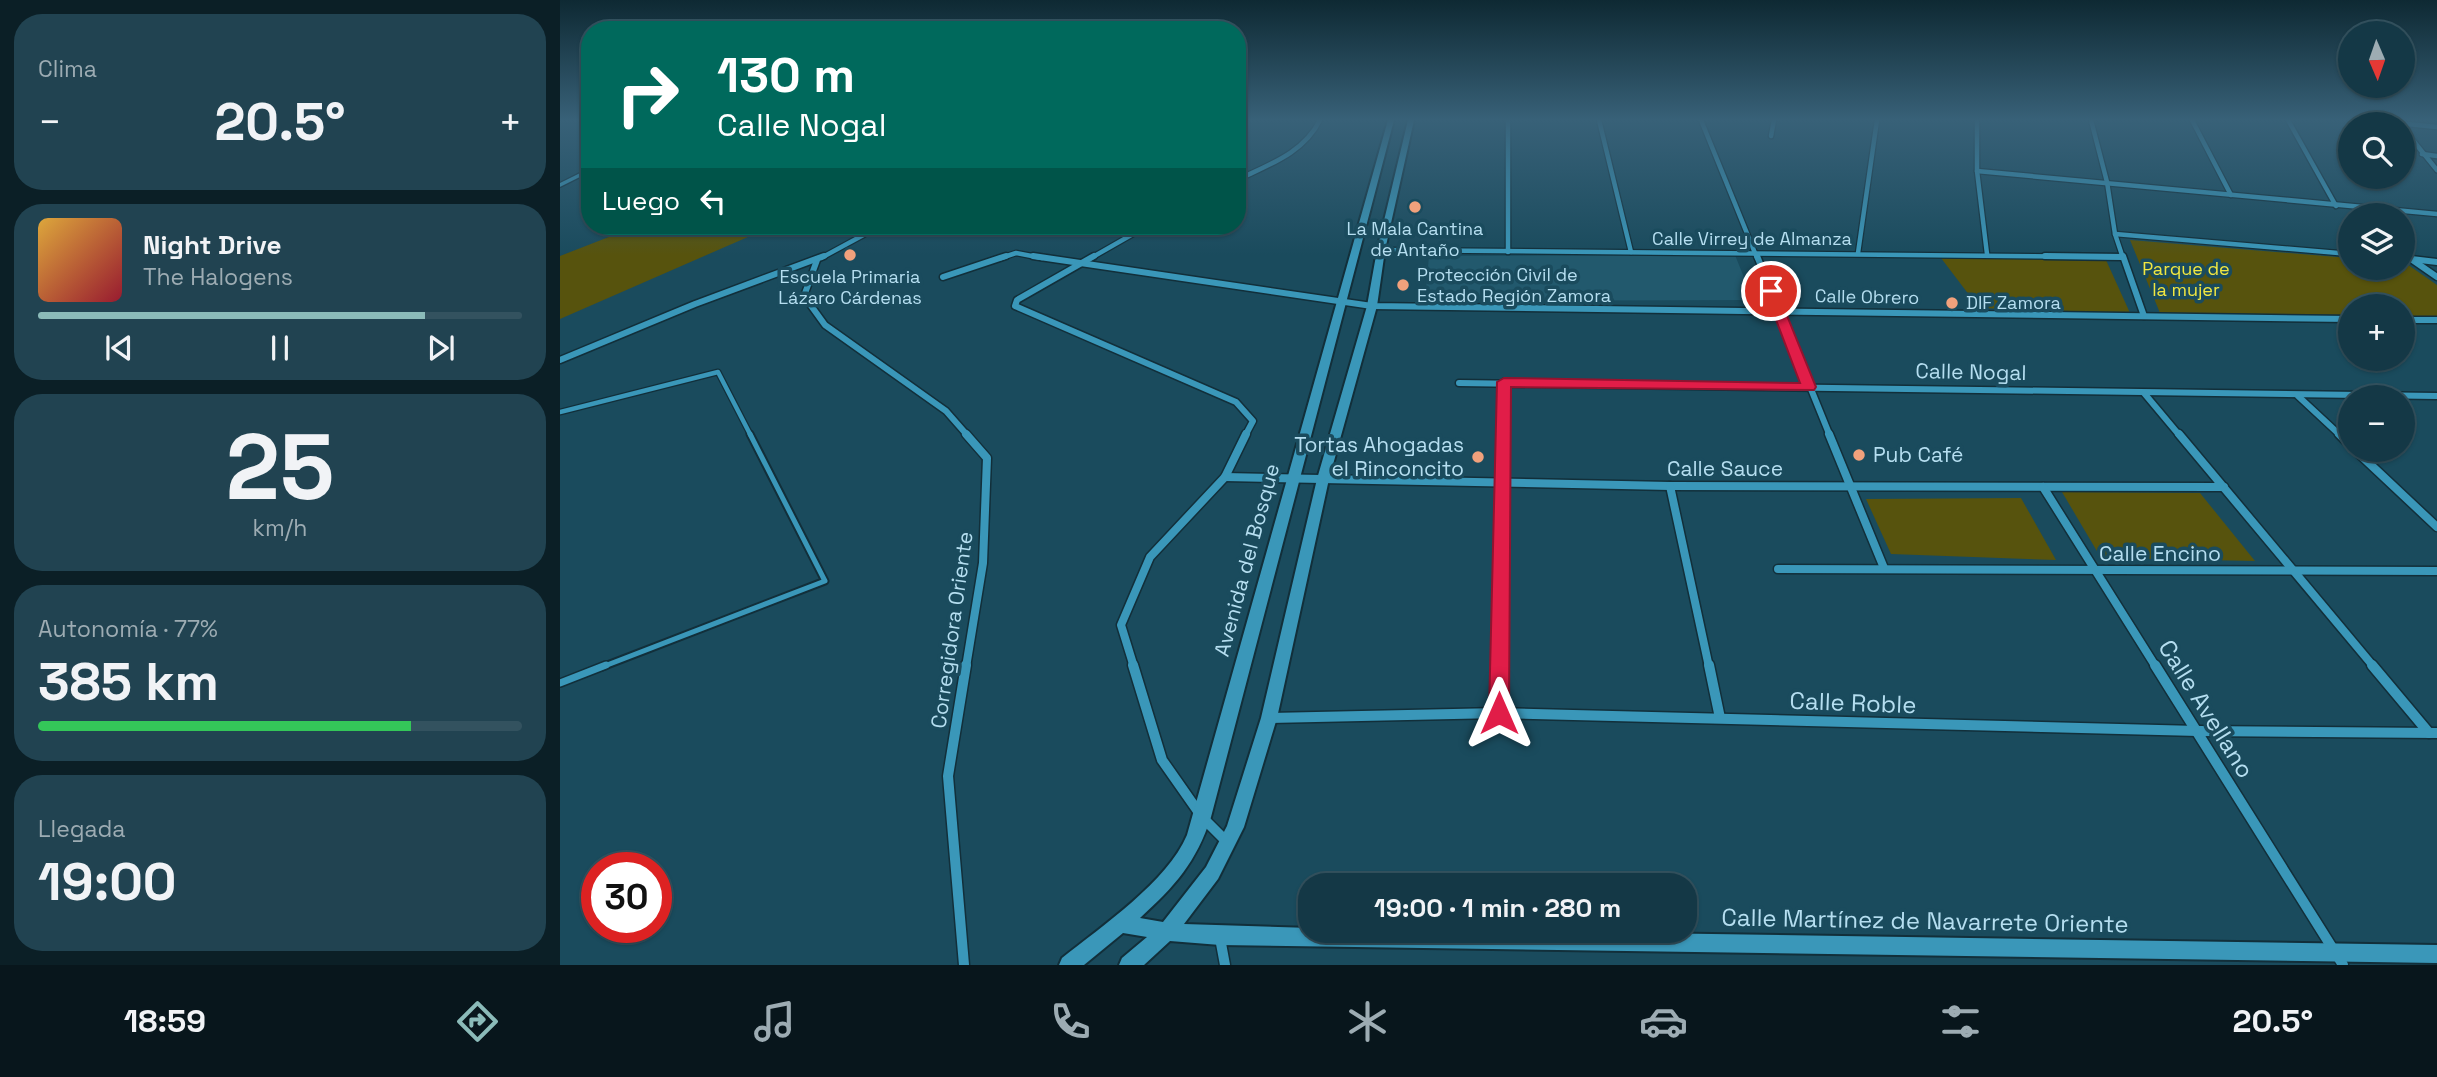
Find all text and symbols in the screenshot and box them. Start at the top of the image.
north arrow [2338,21,2415,98]
map controls [2338,21,2415,462]
text: 130 m [717,44,855,106]
icon: right [602,49,693,140]
text: Clima [38,54,97,84]
text: 20.5° [214,89,346,155]
text: − [38,98,62,146]
text: + [498,98,522,146]
text: Calle Nogal [717,105,887,145]
button: search [2338,112,2415,189]
icon: left [694,182,732,220]
text: Luego [602,184,680,218]
marker: La Mala Cantina de Antaño [1407,199,1423,215]
button: layers [2338,203,2415,280]
place label: La Mala Cantina de Antaño [1347,217,1483,261]
street label: Calle Virrey de Almanza [1652,227,1852,250]
text: Night Drive [143,228,281,262]
marker: Escuela Primaria Lázaro Cárdenas [842,247,858,263]
park label: Parque de la mujer [2142,257,2230,301]
pin [1741,261,1801,321]
text: The Halogens [143,262,293,292]
place label: Protección Civil de Estado Región Zamora [1417,263,1611,307]
place label: Escuela Primaria Lázaro Cárdenas [778,265,922,309]
icon: arrive [1752,272,1790,310]
marker: Protección Civil de Estado Región Zamora [1395,277,1411,293]
street label: Calle Obrero [1815,284,1919,309]
place label: DIF Zamora [1966,291,2061,314]
button: + [2338,294,2415,371]
marker: DIF Zamora [1944,295,1960,311]
icon: previous [100,329,138,367]
icon: pause [261,329,299,367]
icon: next [422,329,460,367]
street label: Calle Nogal [1915,357,2027,386]
button: − [2338,385,2415,462]
text: 25 [226,409,334,526]
place label: Tortas Ahogadas el Rinconcito [1294,431,1464,482]
place label: Pub Café [1873,441,1964,468]
marker: Pub Café [1851,447,1867,463]
marker: Tortas Ahogadas el Rinconcito [1470,449,1486,465]
street label: Calle Sauce [1667,455,1783,482]
street label: Avenida del Bosque [1208,461,1285,659]
text: km/h [253,513,307,543]
street label: Corregidora Oriente [924,530,979,730]
street label: Calle Encino [2099,540,2221,567]
text: Autonomía · 77% [38,614,218,644]
street label: Calle Avellano [2152,634,2261,784]
text: 385 km [38,649,219,715]
position arrow [1462,676,1536,750]
street label: Calle Roble [1789,685,1917,720]
text: Llegada [38,814,126,844]
text: 19:00 [38,849,177,915]
speed limit sign: 30 [581,852,672,943]
text: 19:00 · 1 min · 280 m [1374,891,1621,925]
street label: Calle Martínez de Navarrete Oriente [1721,901,2129,940]
icon: directions [453,997,502,1046]
icon: music [750,997,799,1046]
icon: phone [1046,997,1095,1046]
icon: climate [1343,997,1392,1046]
icon: car [1639,997,1688,1046]
icon: filters [1936,997,1985,1046]
text: 18:59 [124,1001,206,1041]
text: 20.5° [2232,1001,2313,1041]

